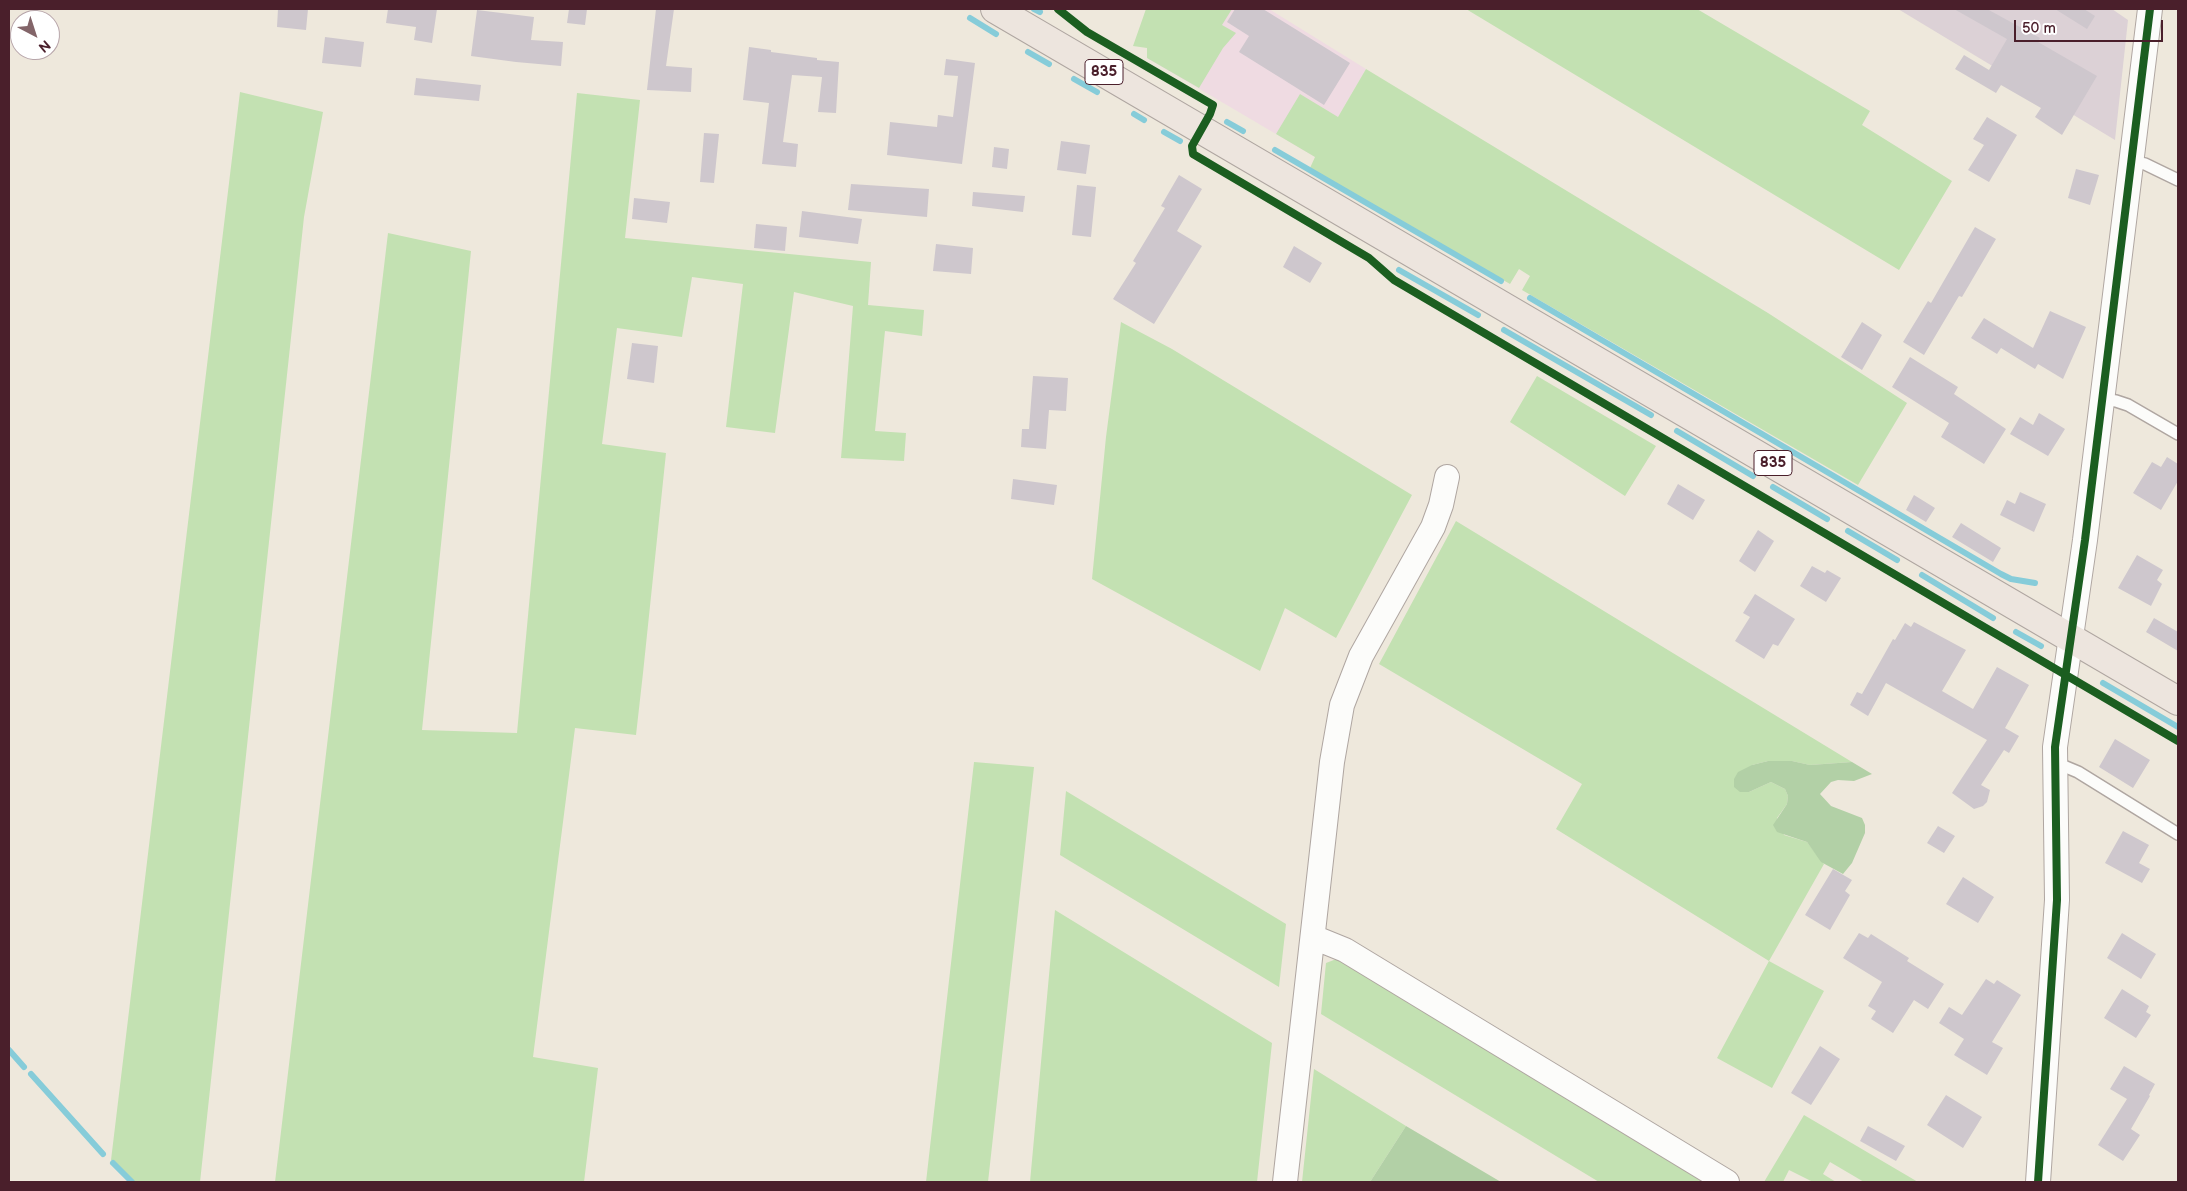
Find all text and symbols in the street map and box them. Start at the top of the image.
north arrow [10,10,60,60]
scale bar [2017,10,2166,42]
text: 50 m [2022,19,2056,38]
text: N [35,36,54,56]
road number: 835 [1085,60,1123,84]
road number: 835 [1754,450,1792,476]

